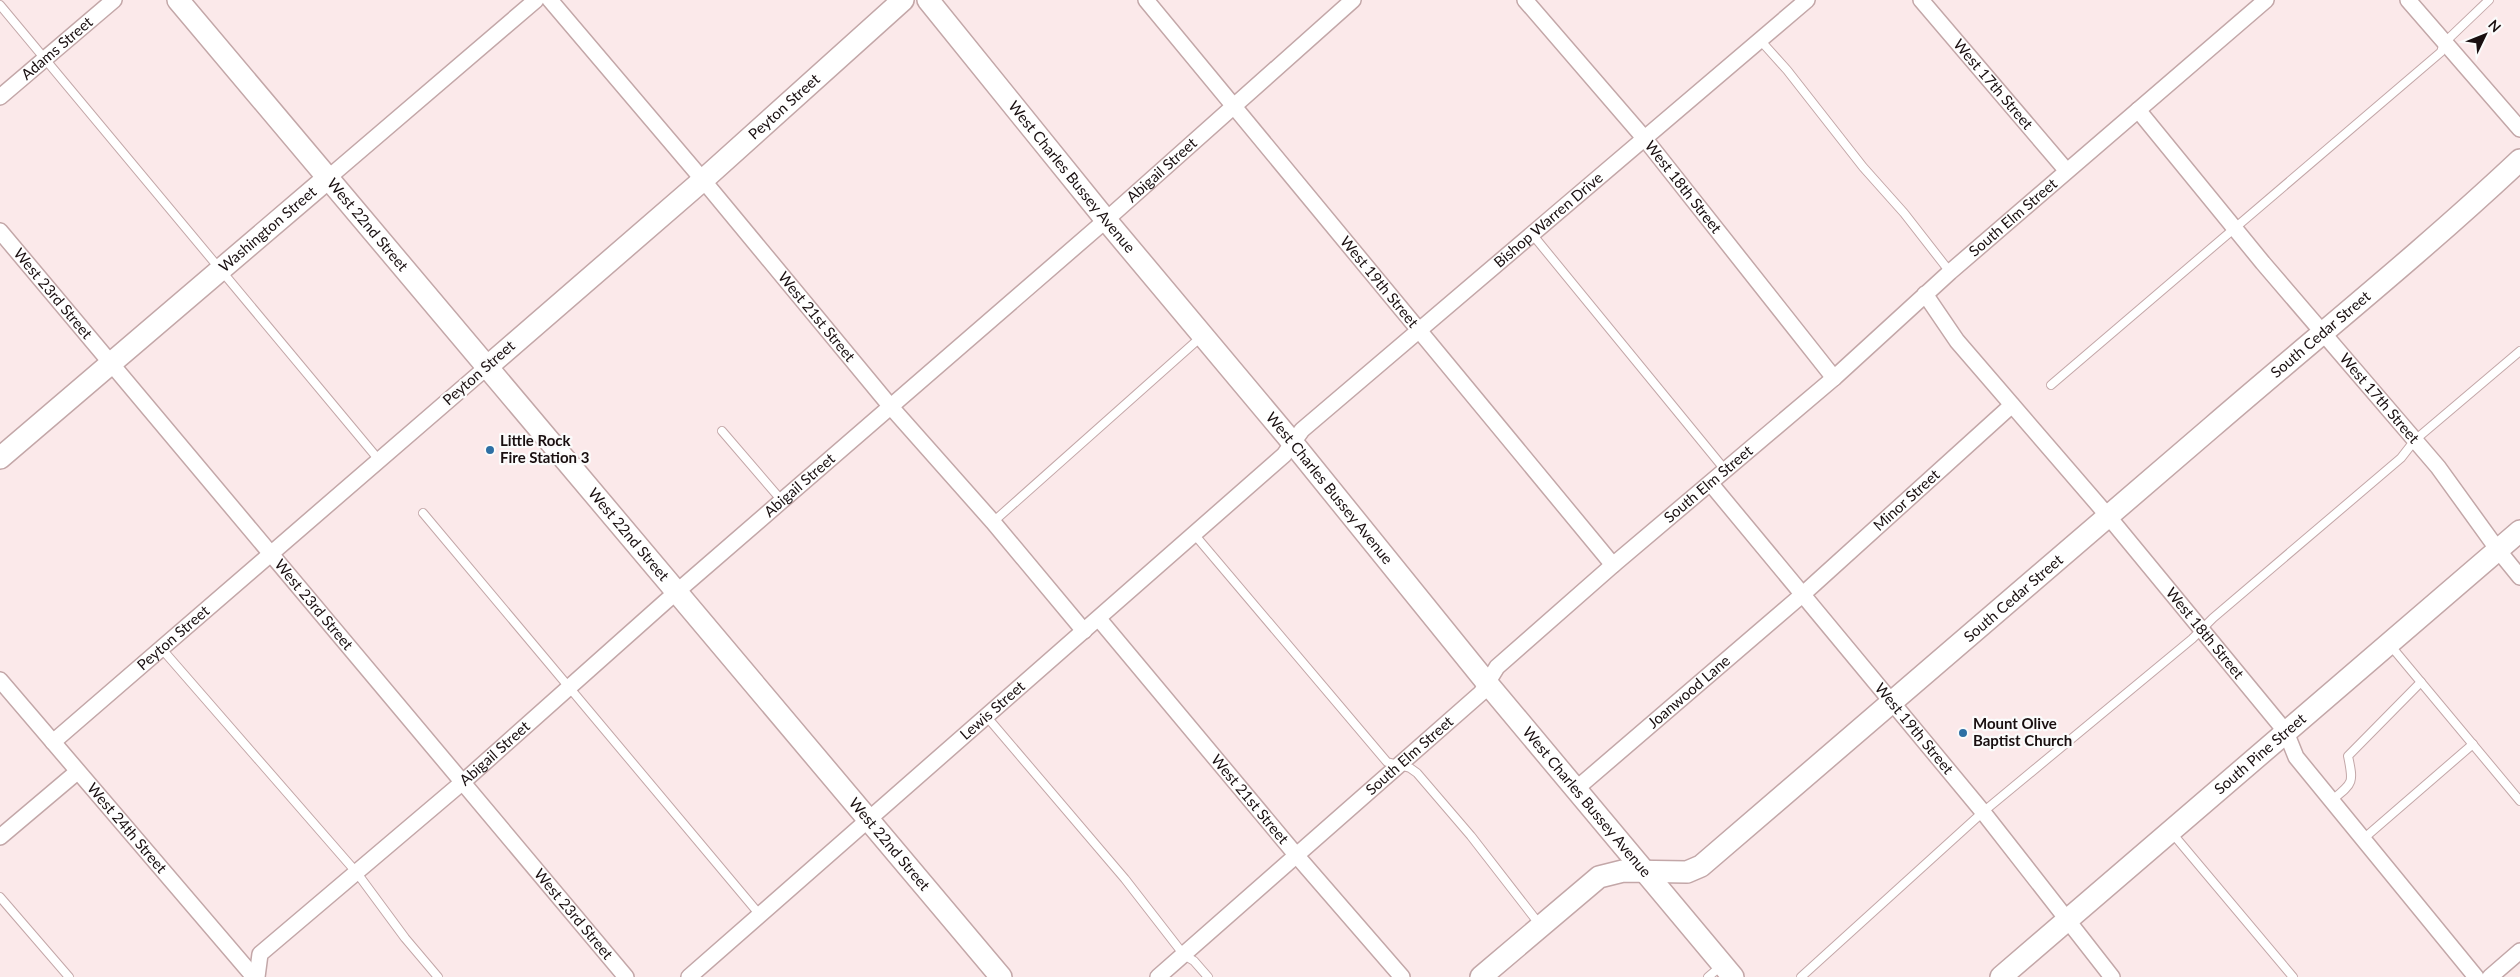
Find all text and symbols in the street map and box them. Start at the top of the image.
north arrow [2460,10,2510,60]
street label: Adams Street [17,12,96,83]
text: N [2485,16,2505,36]
street label: West 17th Street [1950,35,2038,133]
street label: Peyton Street [744,69,823,143]
street label: West Charles Bussey Avenue [1005,97,1140,256]
street label: Abigail Street [1122,133,1200,206]
street label: West 18th Street [1642,137,1726,237]
street label: Bishop Warren Drive [1490,168,1606,271]
street label: West 22nd Street [324,174,413,275]
street label: South Elm Street [1965,174,2061,260]
street label: Washington Street [215,182,320,275]
street label: West 19th Street [1337,232,1423,331]
street label: West 23rd Street [10,244,97,343]
street label: West 21st Street [775,268,860,365]
street label: South Cedar Street [2267,286,2374,381]
street label: Peyton Street [439,336,519,408]
street label: West 17th Street [2336,349,2424,447]
street label: West Charles Bussey Avenue [1263,408,1397,567]
place label: Little Rock Fire Station 3 [500,431,589,466]
street label: South Elm Street [1660,441,1756,526]
marker: Little Rock Fire Station 3 [484,444,496,456]
street label: Abigail Street [760,449,839,520]
street label: Minor Street [1869,465,1943,534]
street label: West 22nd Street [585,484,674,585]
street label: South Cedar Street [1960,550,2066,645]
street label: West 23rd Street [271,555,358,654]
street label: West 18th Street [2163,583,2249,682]
street label: Peyton Street [133,601,213,673]
street label: Joanwood Lane [1644,651,1733,732]
street label: Lewis Street [956,676,1029,743]
street label: West 19th Street [1872,679,1958,778]
street label: South Pine Street [2210,709,2310,798]
street label: South Elm Street [1361,711,1457,798]
place label: Mount Olive Baptist Church [1973,714,2072,749]
street label: Abigail Street [455,716,533,789]
street label: West Charles Bussey Avenue [1519,723,1656,880]
marker: Mount Olive Baptist Church [1957,727,1969,739]
street label: West 21st Street [1208,750,1293,848]
street label: West 24th Street [84,779,171,877]
street label: West 22nd Street [846,794,935,894]
street label: West 23rd Street [531,865,618,963]

